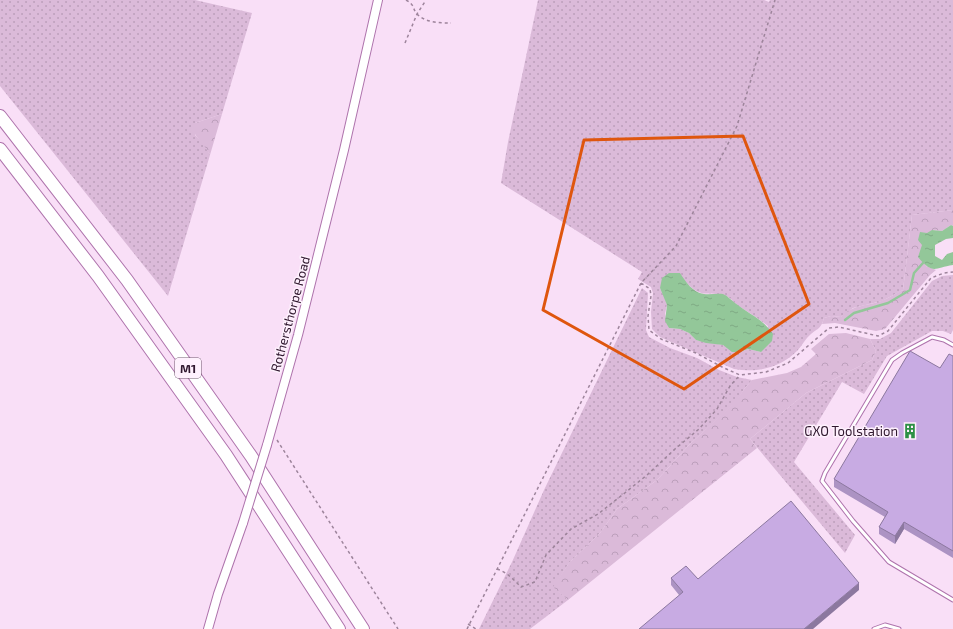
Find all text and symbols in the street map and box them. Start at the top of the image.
street label: Rothersthorpe Road [267,254,313,374]
road number: M1 [175,358,201,378]
building icon: GXO Toolstation [901,422,919,440]
place label: GXO Toolstation [804,423,898,439]

